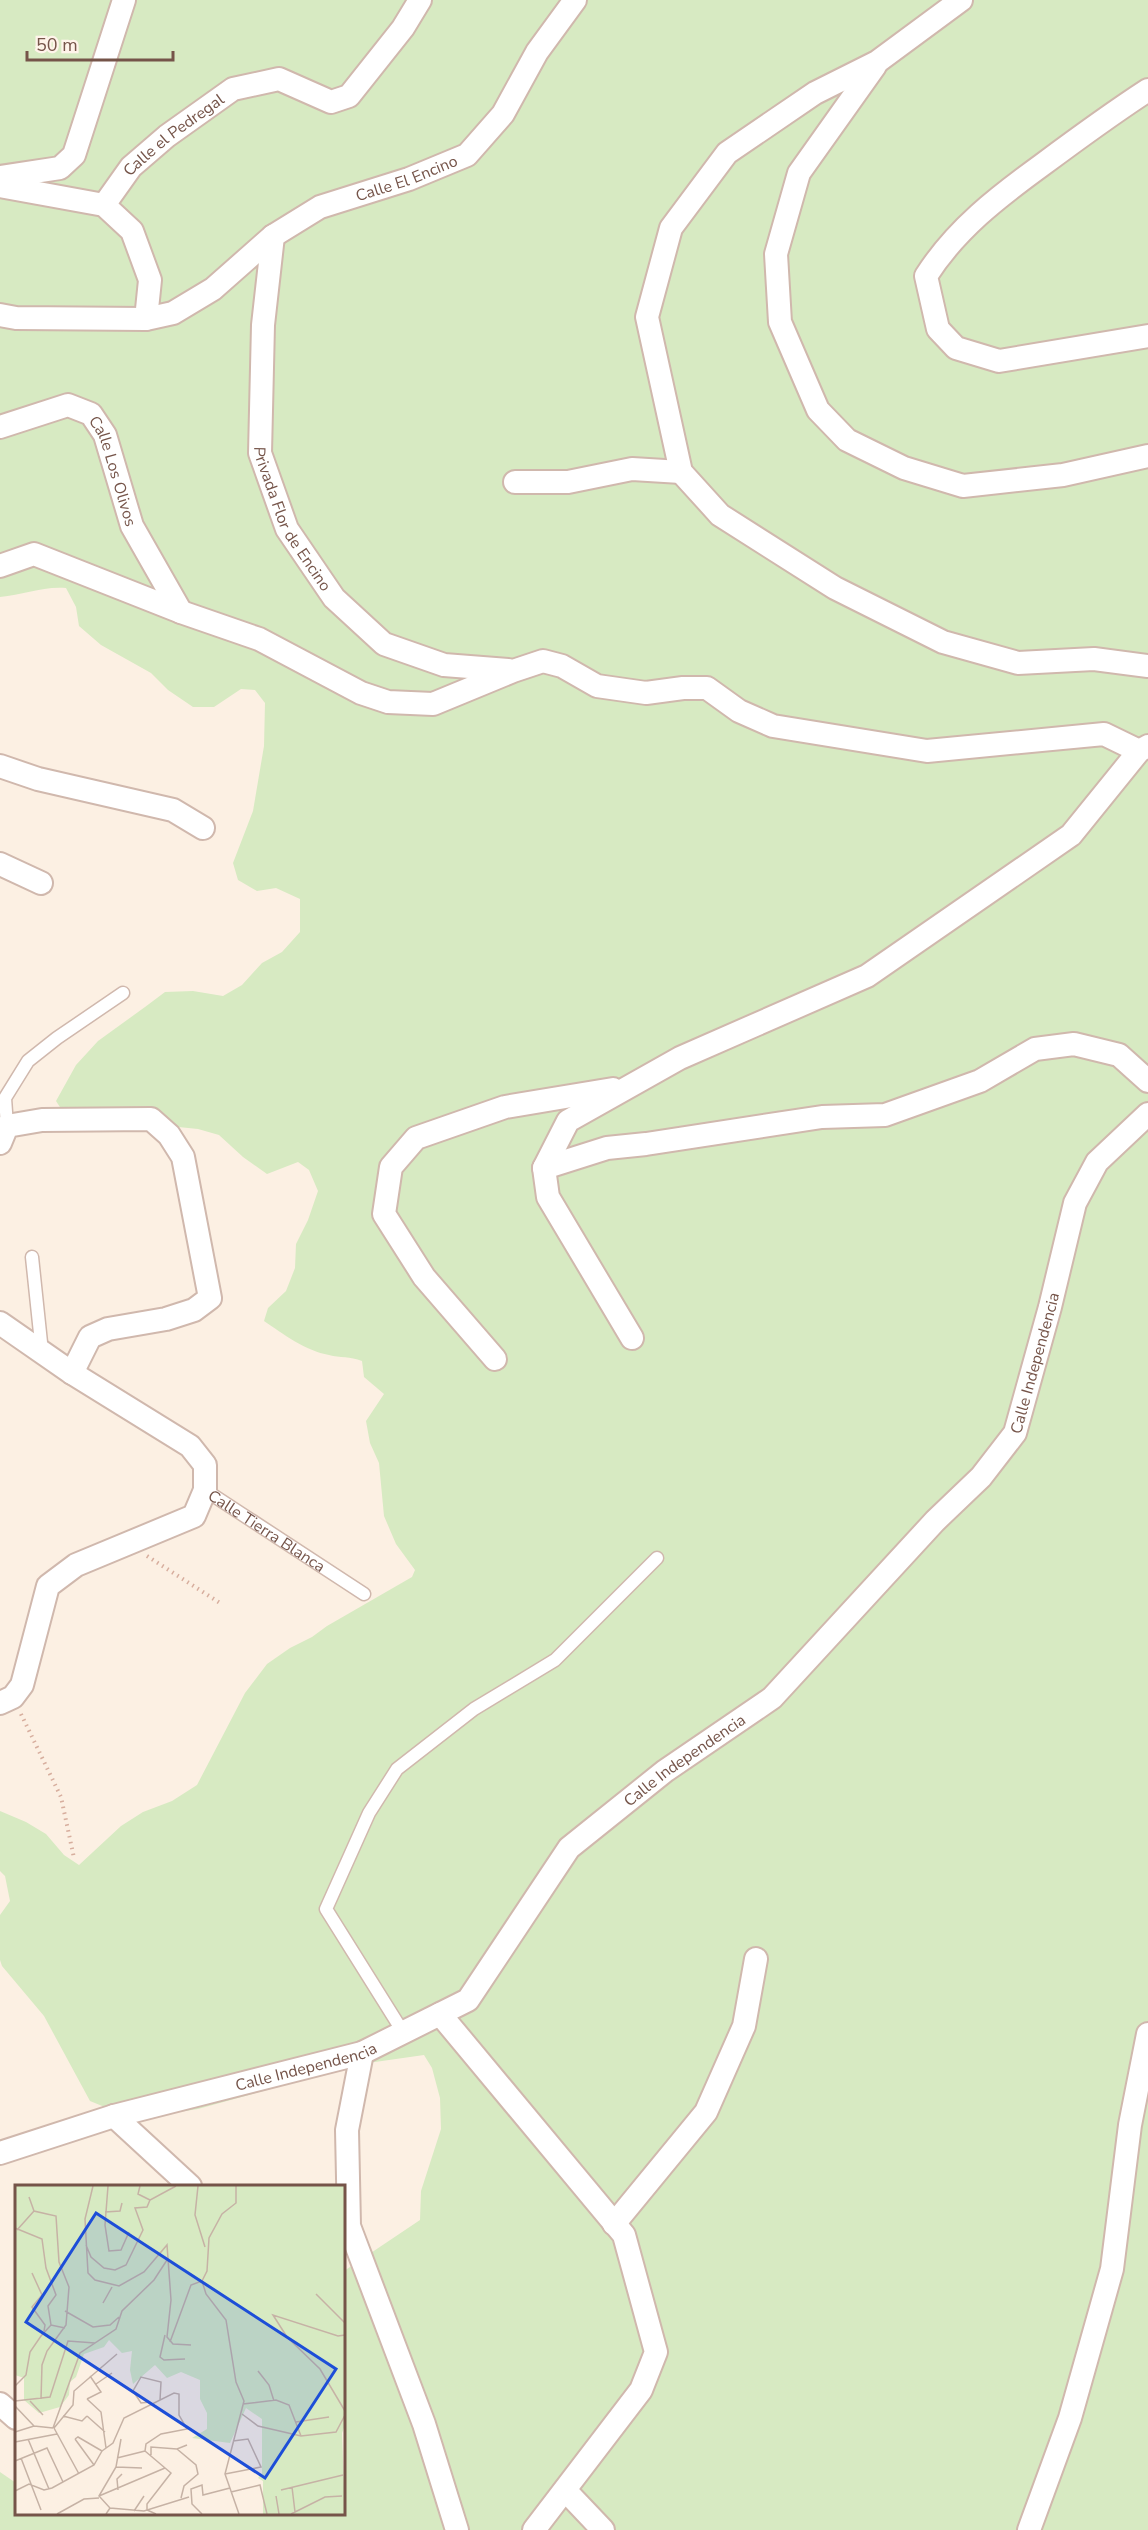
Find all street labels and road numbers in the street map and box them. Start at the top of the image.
street label: Calle el Pedregal [118,89,229,181]
street label: Calle El Encino [353,150,461,207]
street label: Calle Los Olivos [83,412,141,529]
street label: Privada Flor de Encino [248,446,336,596]
street label: Calle Independencia [1005,1290,1065,1436]
street label: Calle Tierra Blanca [203,1485,329,1578]
street label: Calle Independencia [619,1709,750,1812]
street label: Calle Independencia [233,2037,381,2097]

